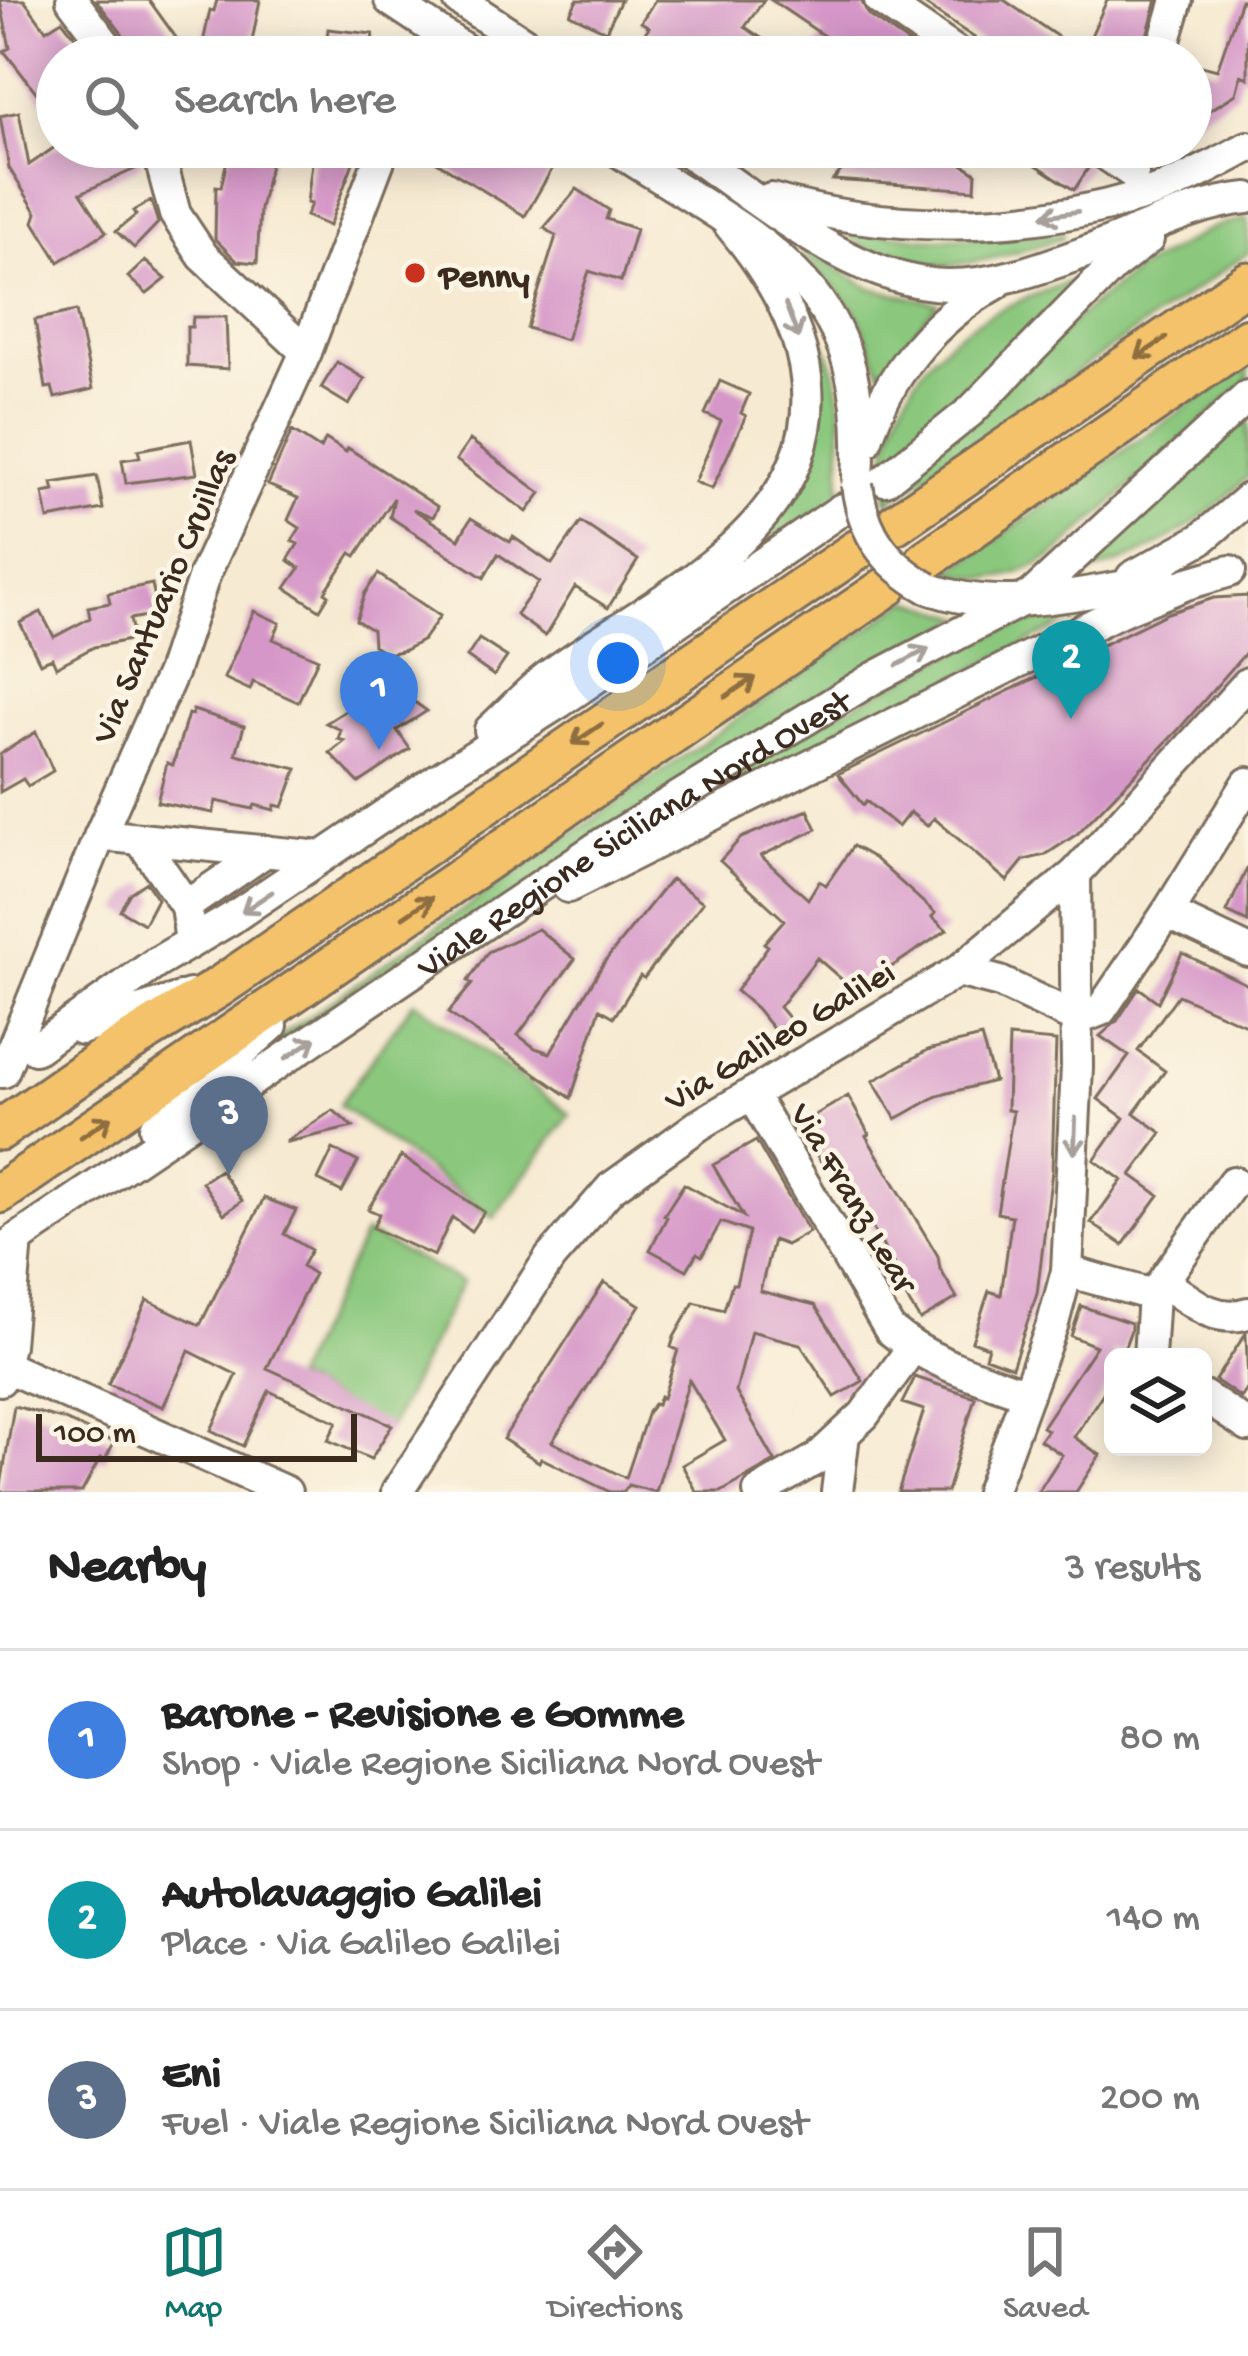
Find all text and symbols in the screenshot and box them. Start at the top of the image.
search box [36,36,1212,168]
icon: search [78,69,144,135]
text: Search here [174,76,396,129]
one-way arrow [1041,203,1080,226]
place label: Penny [437,258,530,301]
marker: Penny [402,260,428,286]
one-way arrow [782,302,804,339]
one-way arrow [1135,335,1169,360]
street label: Via Santuario Cruillas [84,442,248,752]
pin: 2 [1032,620,1110,719]
your location [588,633,648,693]
one-way arrow [895,645,930,668]
pin: 1 [340,651,418,750]
one-way arrow [723,675,757,700]
street label: Viale Regione Siciliana Nord Ovest [410,681,863,991]
one-way arrow [571,721,605,746]
one-way arrow [240,889,274,914]
one-way arrow [401,894,434,919]
street label: Via Galileo Galilei [657,953,904,1125]
one-way arrow [284,1036,318,1061]
pin: 3 [190,1076,268,1175]
street label: Via Franz Lear [776,1096,926,1305]
one-way arrow [79,1115,113,1140]
one-way arrow [1063,1116,1086,1155]
map controls [1104,1348,1212,1456]
button: layers [1104,1348,1212,1456]
scale bar [36,1408,357,1461]
text: 100 m [54,1416,136,1454]
text: Nearby [48,1540,206,1600]
text: 3 results [1065,1547,1200,1593]
text: Barone - Revisione e Gomme [162,1690,683,1743]
text: 1 [79,1717,95,1763]
text: 80 m [1120,1717,1200,1763]
text: Shop · Viale Regione Siciliana Nord Ovest [162,1743,819,1789]
text: Autolavaggio Galilei [162,1870,542,1923]
text: 2 [77,1897,97,1943]
text: 140 m [1107,1897,1200,1943]
text: Place · Via Galileo Galilei [162,1923,561,1969]
text: Eni [162,2050,221,2103]
text: 3 [77,2077,97,2123]
text: 200 m [1100,2077,1200,2123]
text: Fuel · Viale Regione Siciliana Nord Ovest [162,2103,808,2149]
tab: Map [161,2219,227,2329]
tab: Directions [548,2219,682,2329]
tab: Saved [1003,2219,1087,2329]

